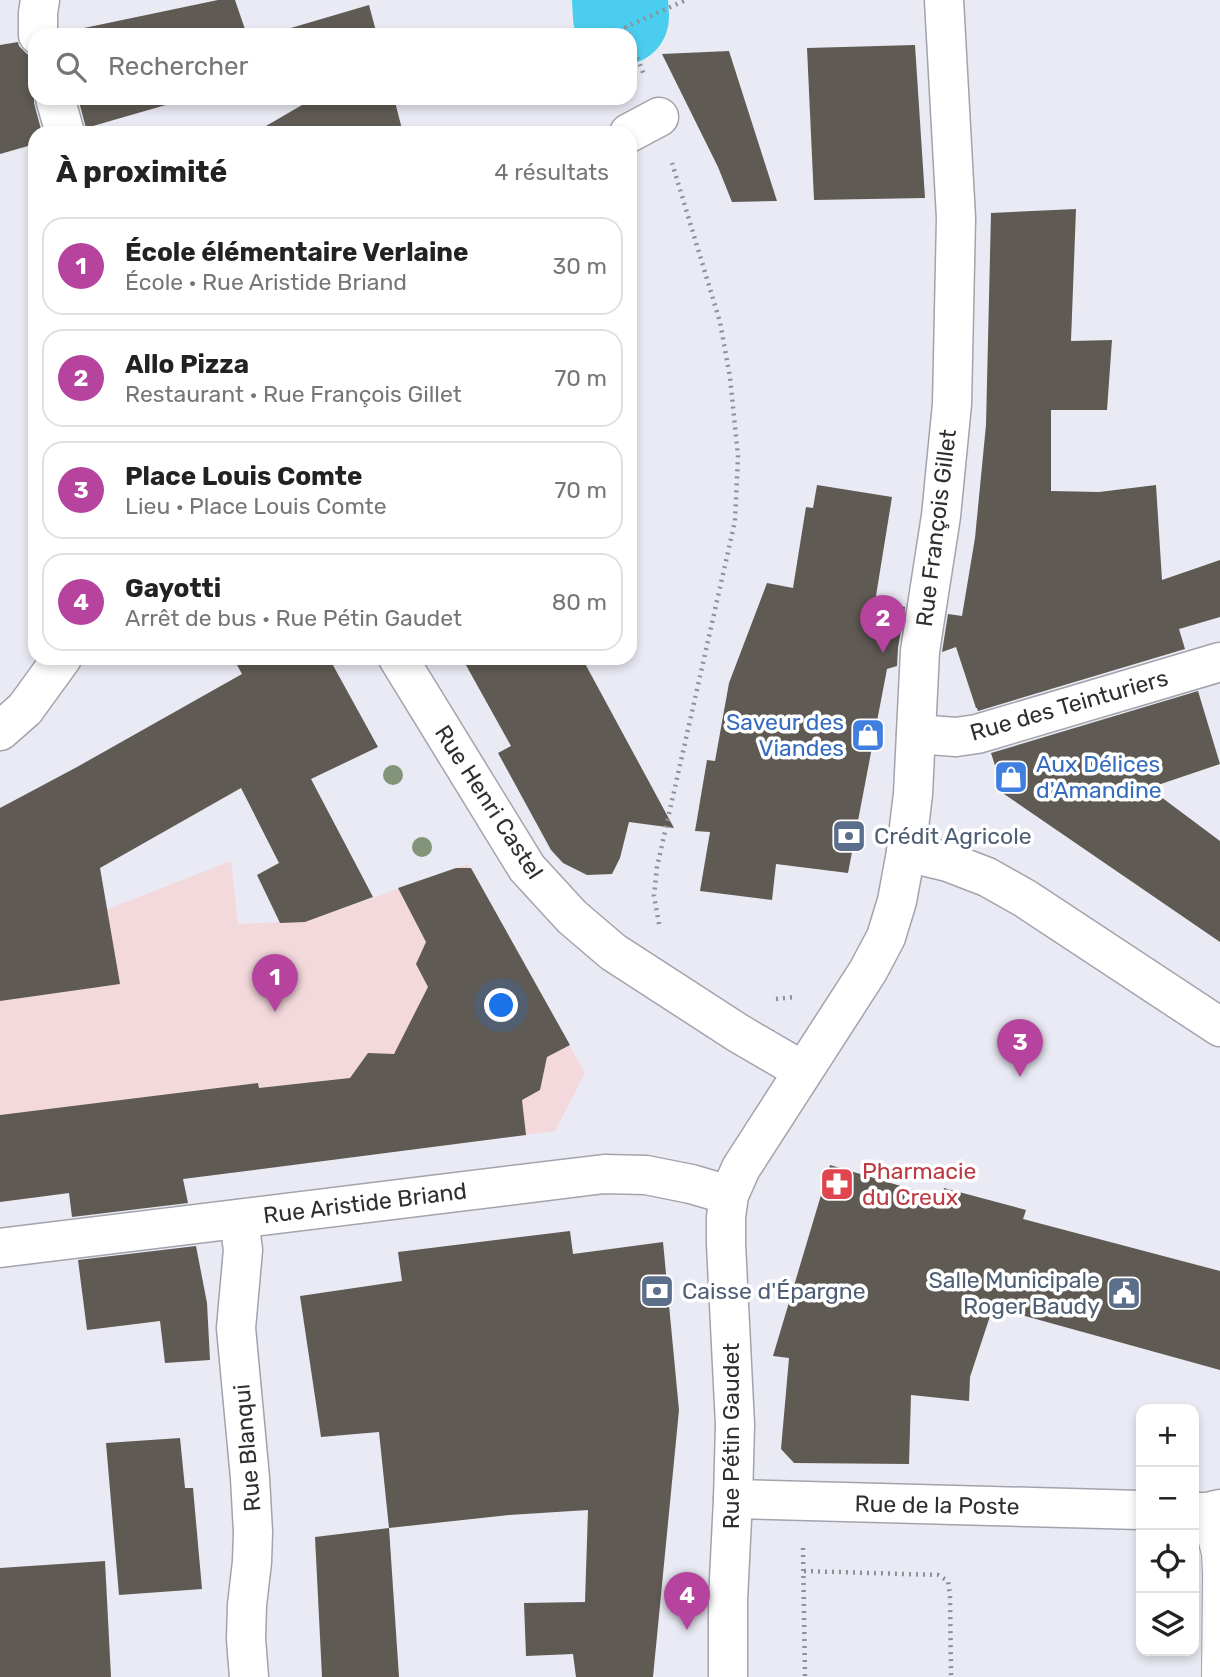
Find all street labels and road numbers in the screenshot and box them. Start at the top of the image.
street label: Rue François Gillet [910,428,962,628]
street label: Rue des Teinturiers [967,663,1171,747]
street label: Rue Henri Castel [429,720,549,884]
street label: Rue Aristide Briand [262,1177,468,1229]
street label: Rue Pétin Gaudet [717,1343,745,1529]
street label: Rue Blanqui [227,1383,267,1513]
street label: Rue de la Poste [854,1490,1020,1520]

